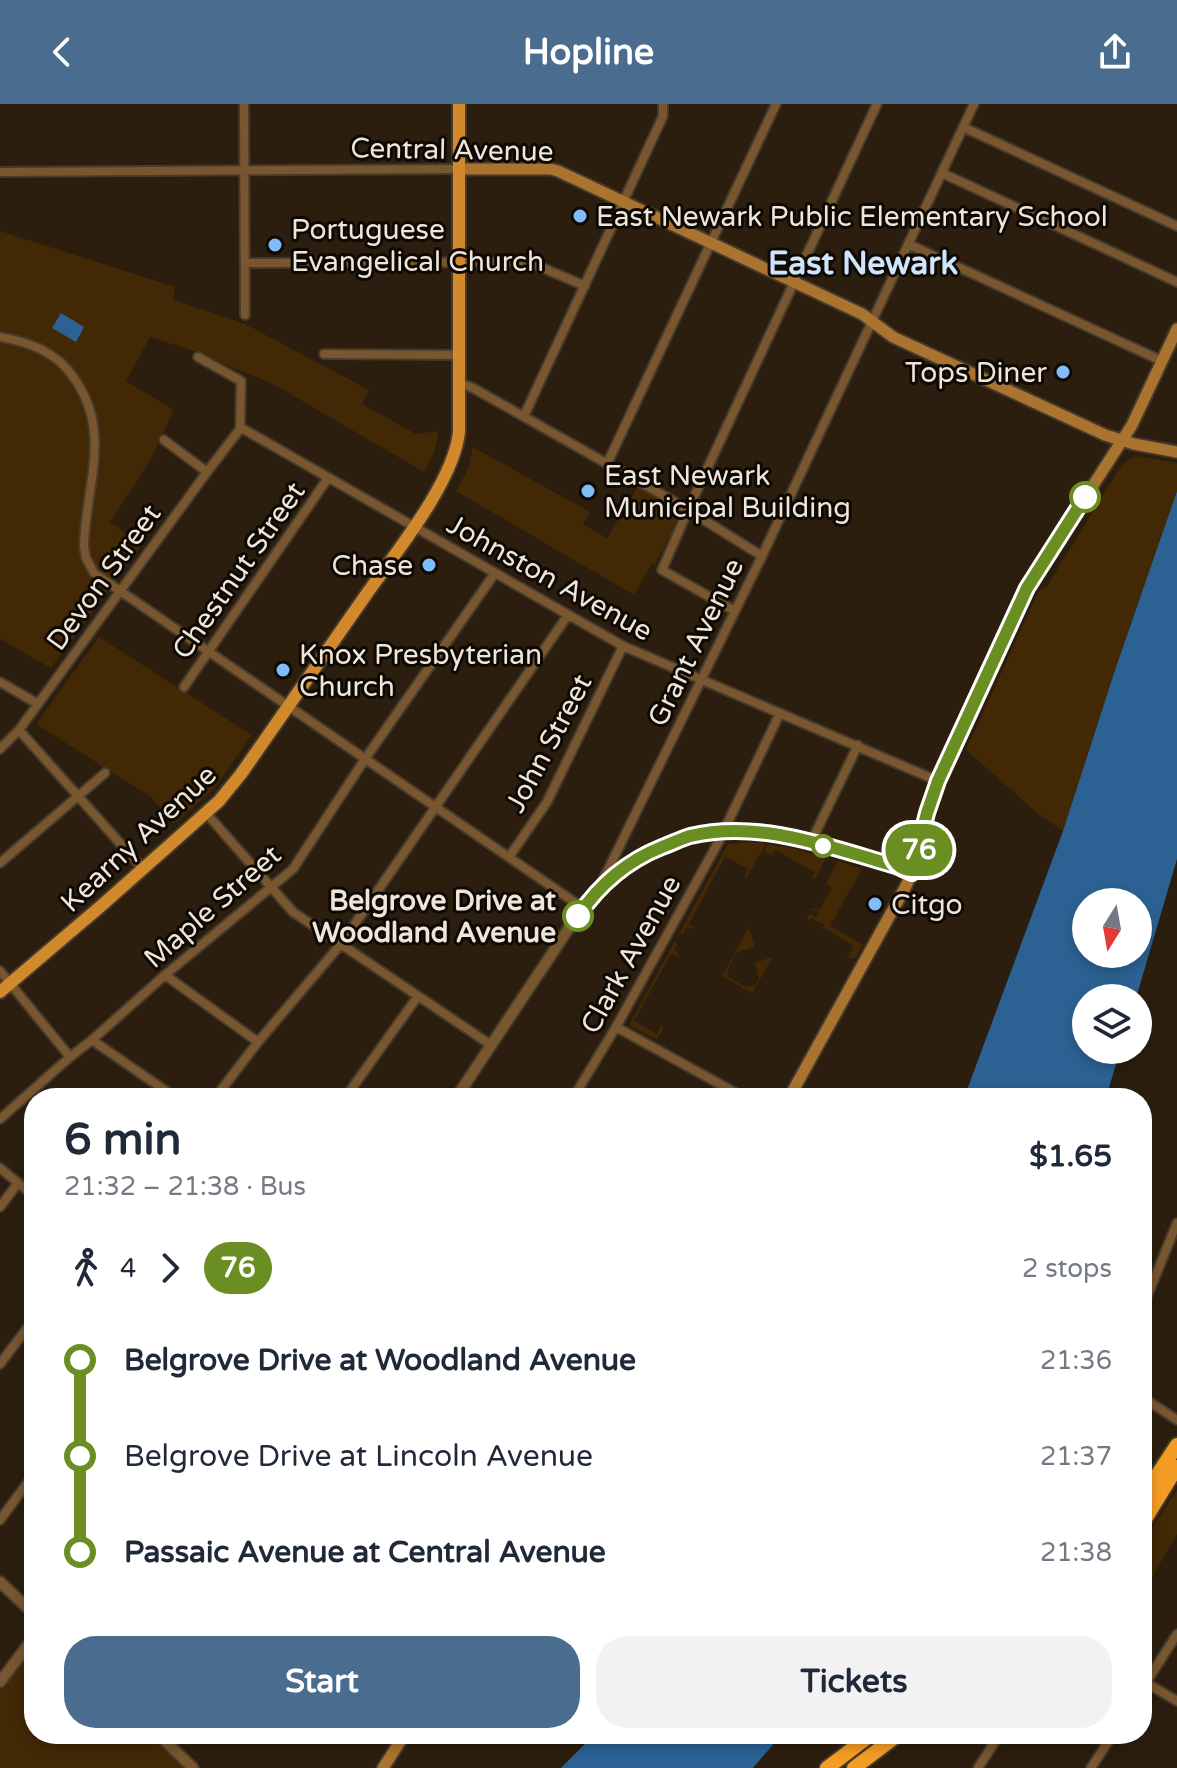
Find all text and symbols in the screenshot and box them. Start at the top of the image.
icon: back [40,30,84,74]
icon: share [1093,30,1137,74]
text: Hopline [523,31,654,74]
street label: Central Avenue [350,131,554,169]
place label: East Newark Public Elementary School [596,200,1108,234]
marker: East Newark Public Elementary School [571,207,589,225]
place label: Portuguese Evangelical Church [291,213,544,279]
marker: Portuguese Evangelical Church [266,236,284,254]
district label: East Newark [768,245,958,283]
place label: Tops Diner [905,356,1047,390]
marker: Tops Diner [1054,363,1072,381]
place label: East Newark Municipal Building [604,459,851,525]
street label: Chestnut Street [165,475,313,666]
marker: East Newark Municipal Building [579,482,597,500]
unlabelled marker [1070,482,1100,512]
street label: Devon Street [39,498,168,657]
street label: Johnston Avenue [441,507,658,648]
place label: Chase [331,549,413,583]
street label: Grant Avenue [641,553,751,732]
marker: Chase [420,556,438,574]
place label: Knox Presbyterian Church [299,638,542,704]
marker: Knox Presbyterian Church [274,661,292,679]
street label: John Street [498,668,600,818]
street label: Kearny Avenue [54,758,224,920]
line badge: 76 [883,824,955,876]
text: 76 [901,833,937,867]
unlabelled marker [812,835,834,857]
street label: Maple Street [137,838,288,976]
street label: Clark Avenue [573,869,688,1040]
place label: Belgrove Drive at Woodland Avenue [312,884,556,950]
place label: Citgo [891,888,963,922]
north arrow [1072,888,1152,968]
map controls [1072,888,1152,1064]
marker: Citgo [866,895,884,913]
marker: Belgrove Drive at Woodland Avenue [563,901,593,931]
button: layers [1072,984,1152,1064]
text: 6 min [64,1114,181,1167]
text: $1.65 [1029,1138,1112,1175]
text: 21:32 – 21:38 · Bus [64,1171,306,1202]
icon: walk [64,1246,108,1290]
icon: forward [148,1246,192,1290]
text: 76 [220,1251,256,1285]
text: 4 [120,1253,136,1284]
text: 2 stops [1022,1253,1112,1284]
text: Belgrove Drive at Woodland Avenue [124,1342,636,1379]
text: 21:36 [1040,1345,1112,1376]
text: Belgrove Drive at Lincoln Avenue [124,1438,593,1475]
text: 21:37 [1040,1441,1112,1472]
text: Passaic Avenue at Central Avenue [124,1534,606,1571]
text: 21:38 [1040,1537,1112,1568]
button: Start [64,1636,580,1728]
button: Tickets [596,1636,1112,1728]

